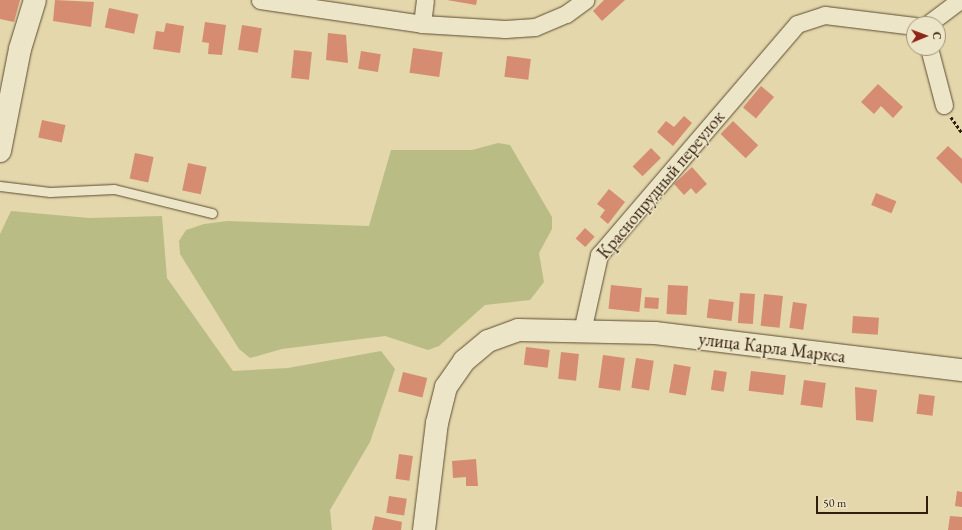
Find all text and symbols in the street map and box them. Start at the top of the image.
north arrow [906,16,946,56]
text: С [930,32,944,40]
street label: Краснопрудный переулок [593,107,729,263]
street label: улица Карла Маркса [697,328,847,368]
scale bar [818,488,930,514]
text: 50 m [823,495,846,511]

